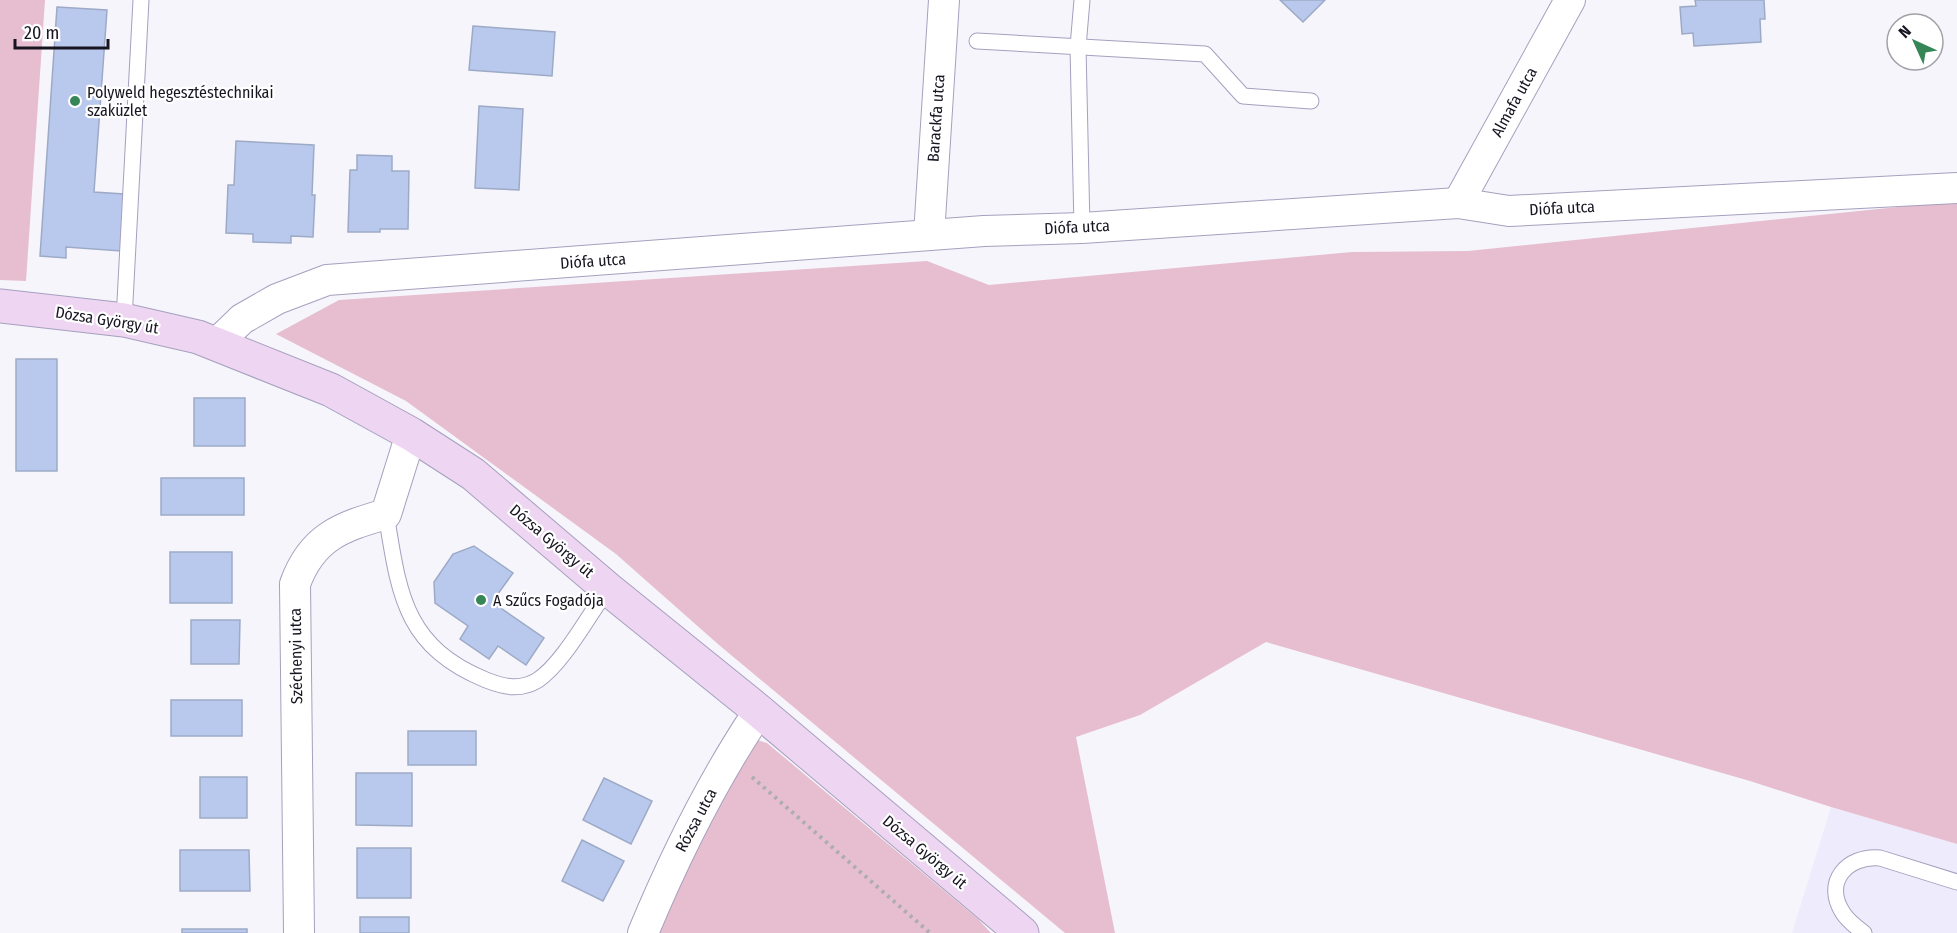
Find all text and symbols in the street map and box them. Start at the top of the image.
scale bar [15,12,108,50]
north arrow [1885,12,1945,72]
text: 20 m [24,22,59,44]
text: N [1895,22,1915,42]
street label: Almafa utca [1487,64,1541,140]
street label: Barackfa utca [923,73,949,162]
place label: Polyweld hegesztéstechnikai szaküzlet [87,83,273,120]
marker: Polyweld hegesztéstechnikai szaküzlet [68,94,82,108]
street label: Diófa utca [1529,197,1596,219]
street label: Diófa utca [1044,216,1111,238]
street label: Diófa utca [560,249,627,273]
street label: Dózsa György út [54,302,161,338]
street label: Dózsa György út [506,500,599,582]
place label: A Szűcs Fogadója [493,591,604,610]
marker: A Szűcs Fogadója [474,593,488,607]
street label: Széchenyi utca [286,608,306,704]
street label: Rózsa utca [671,785,721,855]
street label: Dózsa György út [879,811,972,893]

